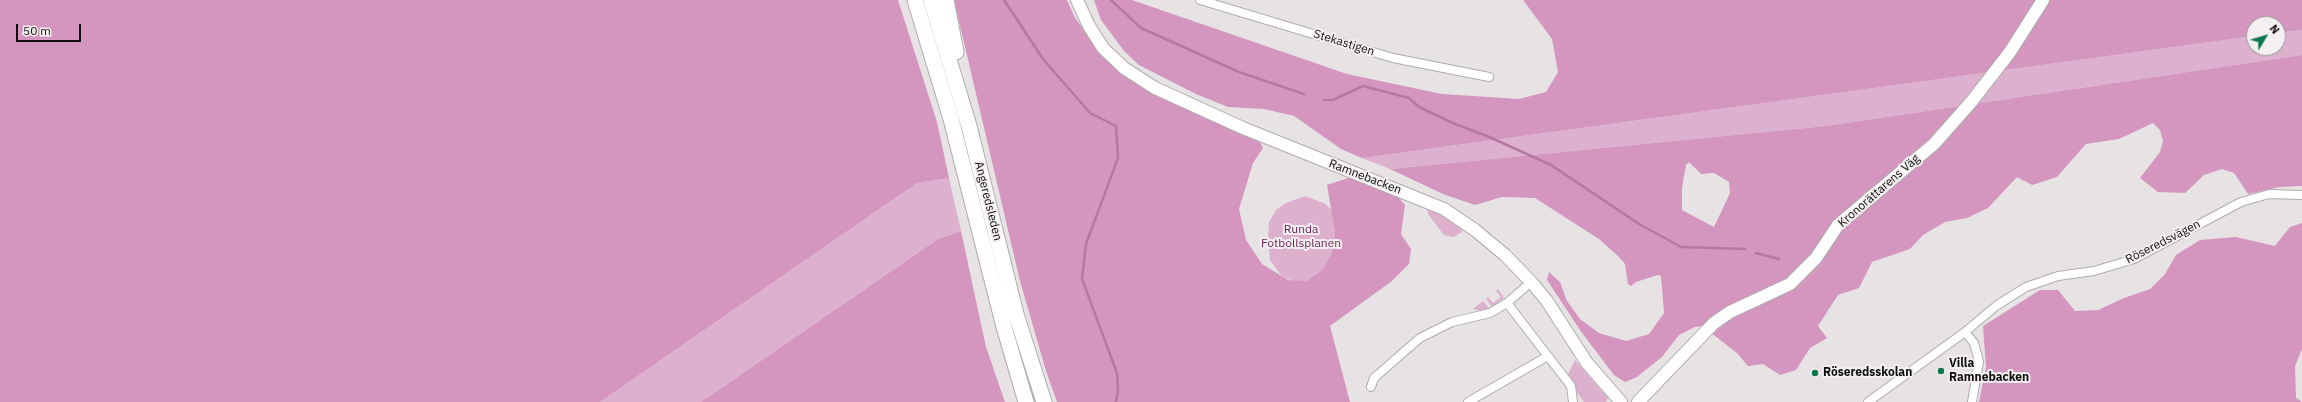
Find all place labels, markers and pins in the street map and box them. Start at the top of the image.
place label: Villa Ramnebacken [1949,357,2029,385]
place label: Röseredsskolan [1823,366,1912,380]
marker: Villa Ramnebacken [1936,366,1946,376]
marker: Röseredsskolan [1810,368,1820,378]

